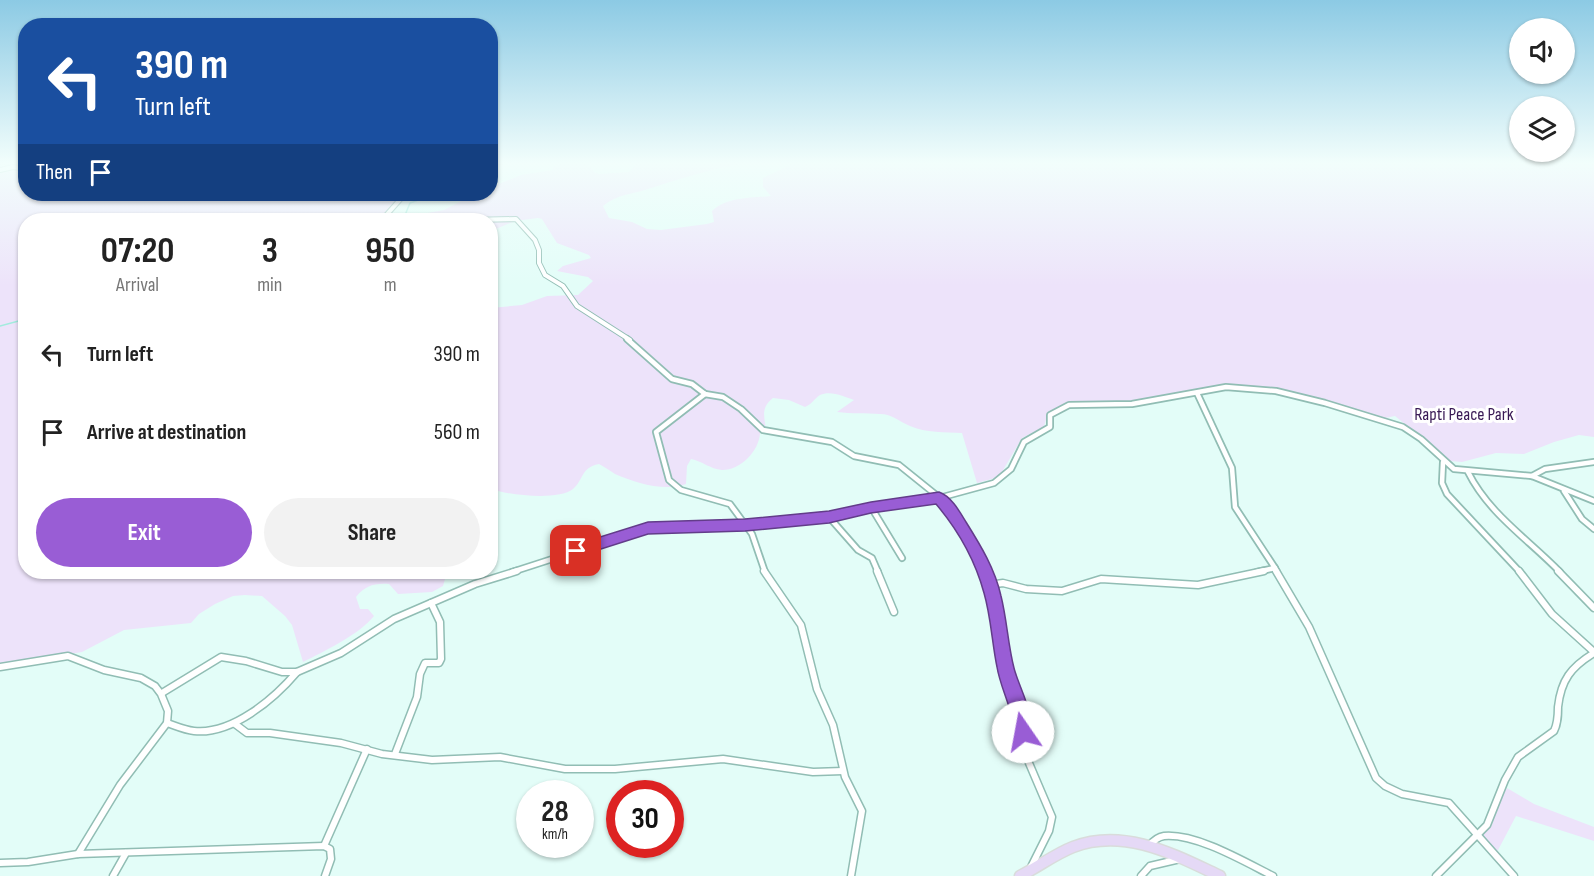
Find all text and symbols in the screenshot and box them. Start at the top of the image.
map controls [1509,18,1575,162]
button: sound [1509,18,1575,84]
text: 390 m [135,40,228,91]
icon: left [36,42,114,120]
text: Turn left [135,91,211,123]
button: layers [1509,96,1575,162]
icon: arrive [84,156,117,189]
text: Then [36,159,72,186]
text: 07:20 [101,230,174,273]
text: 3 [262,230,278,273]
text: 950 [365,230,415,273]
text: Arrival [116,273,159,297]
text: min [257,273,282,297]
text: m [384,273,397,297]
icon: left [36,338,69,371]
text: Turn left [87,341,153,368]
text: 390 m [434,341,480,368]
park label: Rapti Peace Park [1414,404,1514,425]
icon: arrive [36,416,69,449]
text: Arrive at destination [87,419,246,446]
text: 560 m [434,419,480,446]
button: Exit [36,498,252,567]
button: Share [264,498,480,567]
pin [550,525,601,576]
icon: arrive [559,534,592,567]
position arrow [991,700,1055,764]
speed limit sign: 30 [606,780,684,858]
text: 28 [541,794,569,830]
text: km/h [542,825,568,844]

